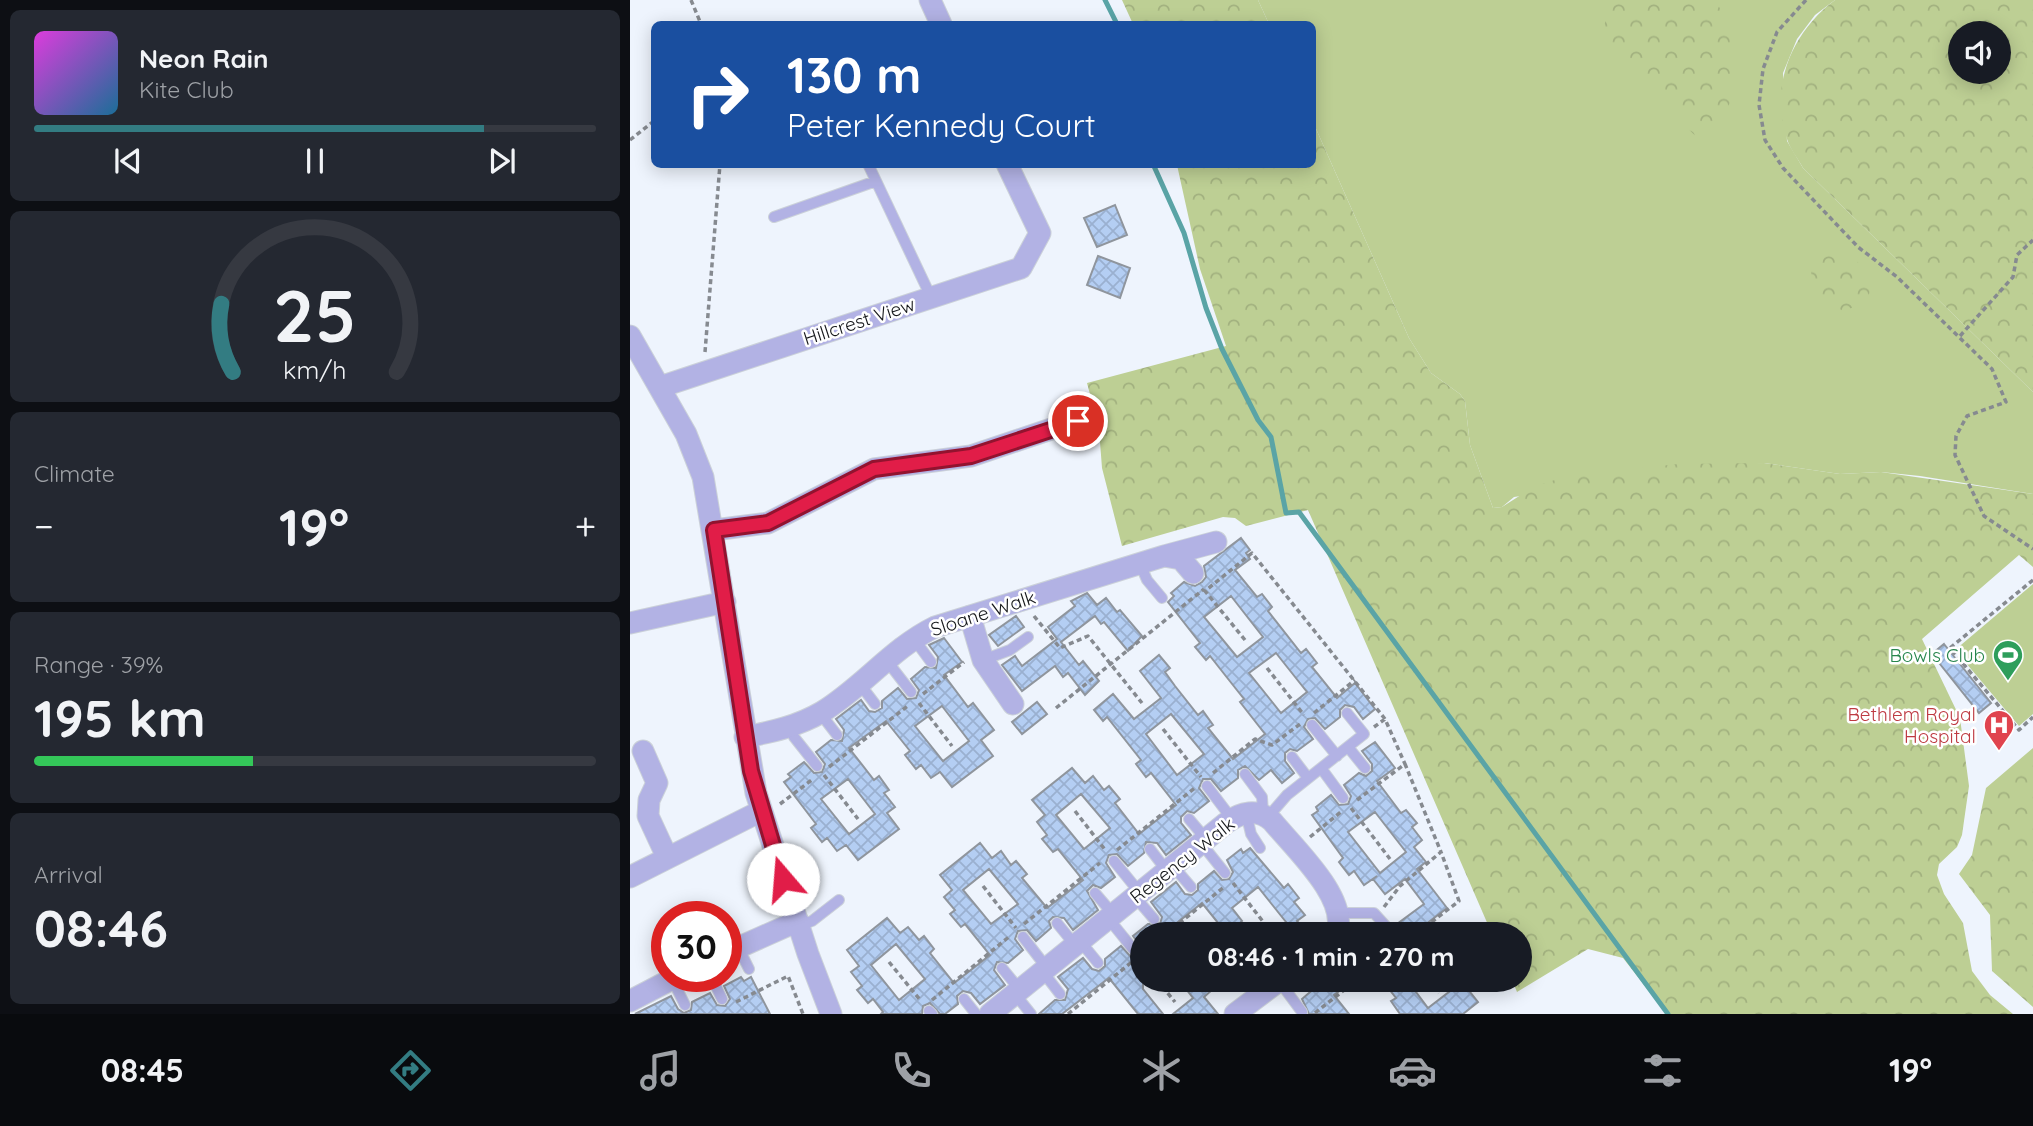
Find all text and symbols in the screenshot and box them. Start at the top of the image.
map controls [1948,21,2011,84]
button: sound [1948,21,2011,84]
text: Neon Rain [139,42,268,75]
text: 130 m [787,44,921,105]
icon: right [672,49,763,140]
text: Kite Club [139,75,234,104]
text: Peter Kennedy Court [787,105,1096,145]
icon: previous [109,142,147,180]
icon: pause [296,142,334,180]
icon: next [483,142,521,180]
text: 25 [273,270,357,361]
street label: Hillcrest View [800,292,918,350]
text: km/h [283,354,347,385]
pin [1048,391,1108,451]
icon: arrive [1059,402,1097,440]
text: Climate [34,459,115,488]
text: 19° [279,494,349,559]
text: − [34,502,54,550]
text: + [575,502,596,550]
street label: Sloane Walk [927,585,1039,641]
sports icon: Bowls Club [1991,638,2025,682]
place label: Bowls Club [1889,643,1985,667]
text: Range · 39% [34,650,163,679]
text: 195 km [34,685,206,750]
place label: Bethlem Royal Hospital [1847,702,1976,748]
hospital icon: Bethlem Royal Hospital [1982,708,2016,752]
street label: Regency Walk [1125,812,1239,908]
position arrow [746,842,820,916]
text: Arrival [34,860,103,889]
text: 08:46 [34,895,168,960]
speed limit sign: 30 [651,901,742,992]
text: 08:46 · 1 min · 270 m [1208,940,1454,973]
icon: directions [386,1046,435,1095]
icon: music [636,1046,685,1095]
icon: phone [887,1046,936,1095]
icon: climate [1137,1046,1186,1095]
icon: car [1388,1046,1437,1095]
icon: filters [1638,1046,1687,1095]
text: 08:45 [101,1050,184,1090]
text: 19° [1889,1050,1932,1090]

